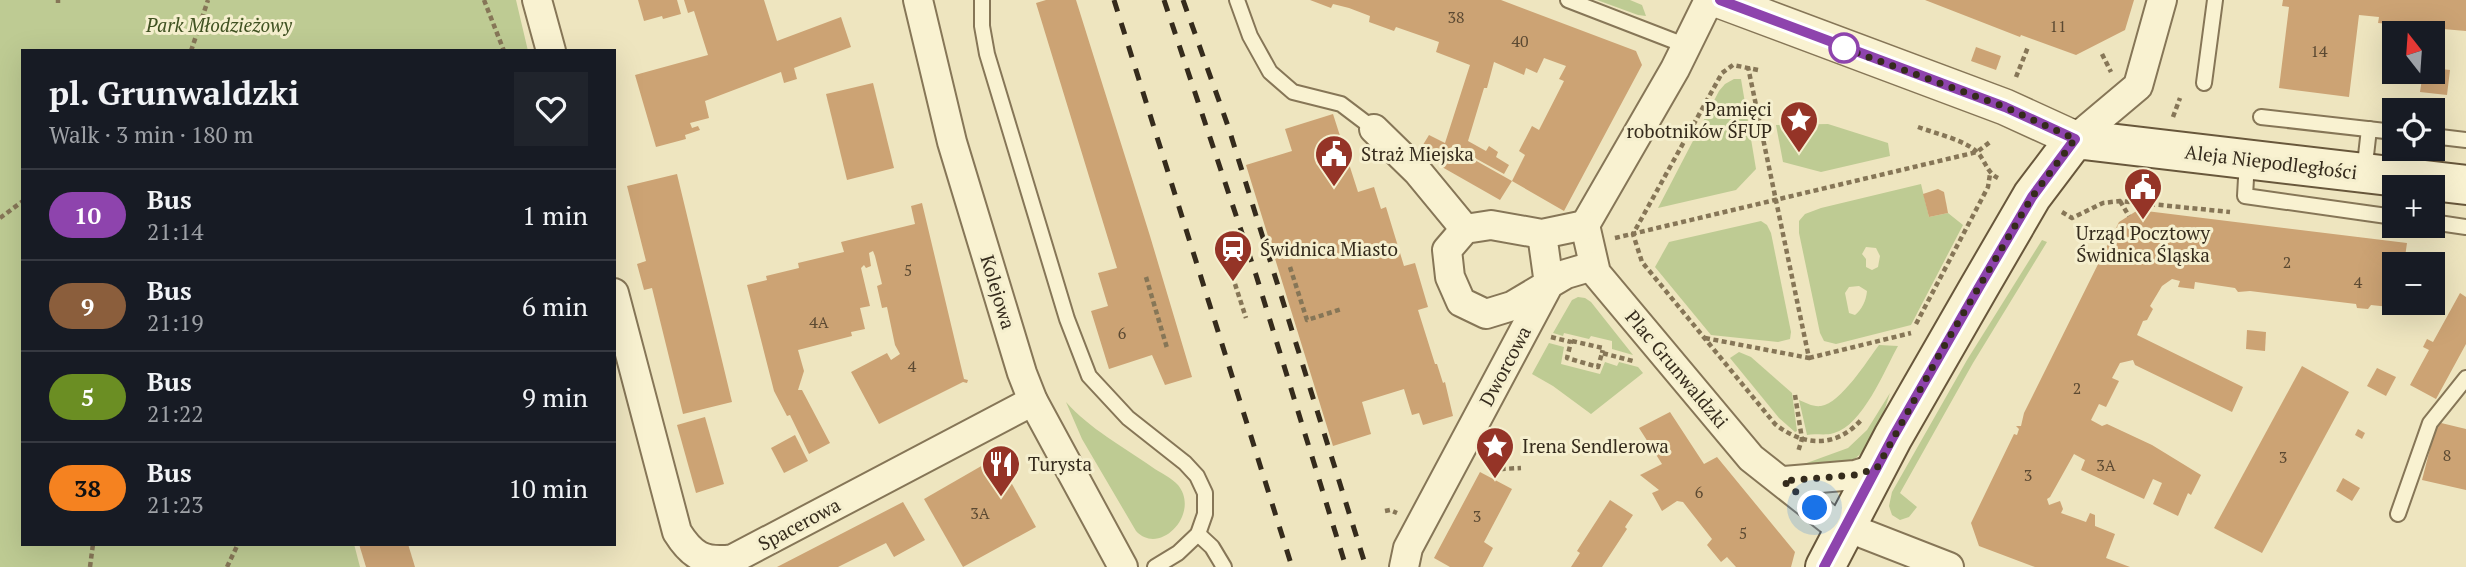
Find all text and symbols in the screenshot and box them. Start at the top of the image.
house number: 38 [1447,6,1465,28]
park label: Park Młodzieżowy [145,12,293,37]
house number: 11 [2049,15,2067,37]
north arrow [2382,21,2445,84]
map controls [2382,21,2445,315]
house number: 40 [1511,30,1529,52]
unlabelled marker [1829,33,1859,63]
house number: 14 [2310,40,2328,62]
text: pl. Grunwaldzki [49,71,299,114]
button: heart [514,72,588,146]
place label: Pamięci robotników ŚFUP [1627,96,1772,143]
button: locate [2382,98,2445,161]
place icon: Pamięci robotników ŚFUP [1778,99,1820,154]
text: Walk · 3 min · 180 m [49,119,253,150]
public building icon: Straż Miejska [1313,133,1355,188]
street label: Aleja Niepodległości [2183,139,2359,184]
place label: Straż Miejska [1361,141,1474,166]
public building icon: Urząd Pocztowy Świdnica Śląska [2122,166,2164,221]
button: + [2382,175,2445,238]
text: Bus [147,182,192,216]
text: 1 min [522,198,588,232]
text: 10 [74,199,101,231]
text: 21:14 [147,216,204,247]
place label: Urząd Pocztowy Świdnica Śląska [2076,220,2211,267]
station icon: Świdnica Miasto [1212,228,1254,283]
place label: Świdnica Miasto [1260,236,1398,261]
house number: 2 [2283,251,2291,273]
street label: Kolejowa [975,252,1022,332]
button: − [2382,252,2445,315]
house number: 5 [904,259,912,281]
house number: 4 [2354,271,2363,293]
text: Bus [147,273,192,307]
text: 6 min [522,289,588,323]
text: 9 [81,290,94,322]
street label: Plac Grunwaldzki [1621,304,1734,433]
text: 21:19 [147,307,204,338]
house number: 4A [809,311,829,333]
street label: Dworcowa [1473,321,1536,410]
house number: 6 [1118,322,1127,344]
house number: 4 [908,355,917,377]
text: Bus [147,364,192,398]
house number: 2 [2073,377,2081,399]
text: 9 min [522,380,588,414]
text: 5 [81,381,94,413]
text: 21:22 [147,398,204,429]
place icon: Irena Sendlerowa [1474,425,1516,480]
place label: Irena Sendlerowa [1522,433,1669,458]
restaurant icon: Turysta [980,443,1022,498]
house number: 8 [2443,444,2451,466]
house number: 3 [2279,446,2287,468]
place label: Turysta [1028,451,1093,476]
house number: 3A [2096,454,2116,476]
text: Bus [147,455,192,489]
house number: 3 [2024,464,2032,486]
text: 10 min [508,471,588,505]
text: 38 [74,472,101,504]
house number: 6 [1695,481,1704,503]
text: 21:23 [147,489,204,520]
your location [1797,490,1832,525]
street label: Spacerowa [753,491,845,556]
house number: 3A [970,502,990,524]
house number: 3 [1473,505,1481,527]
house number: 5 [1739,522,1747,544]

